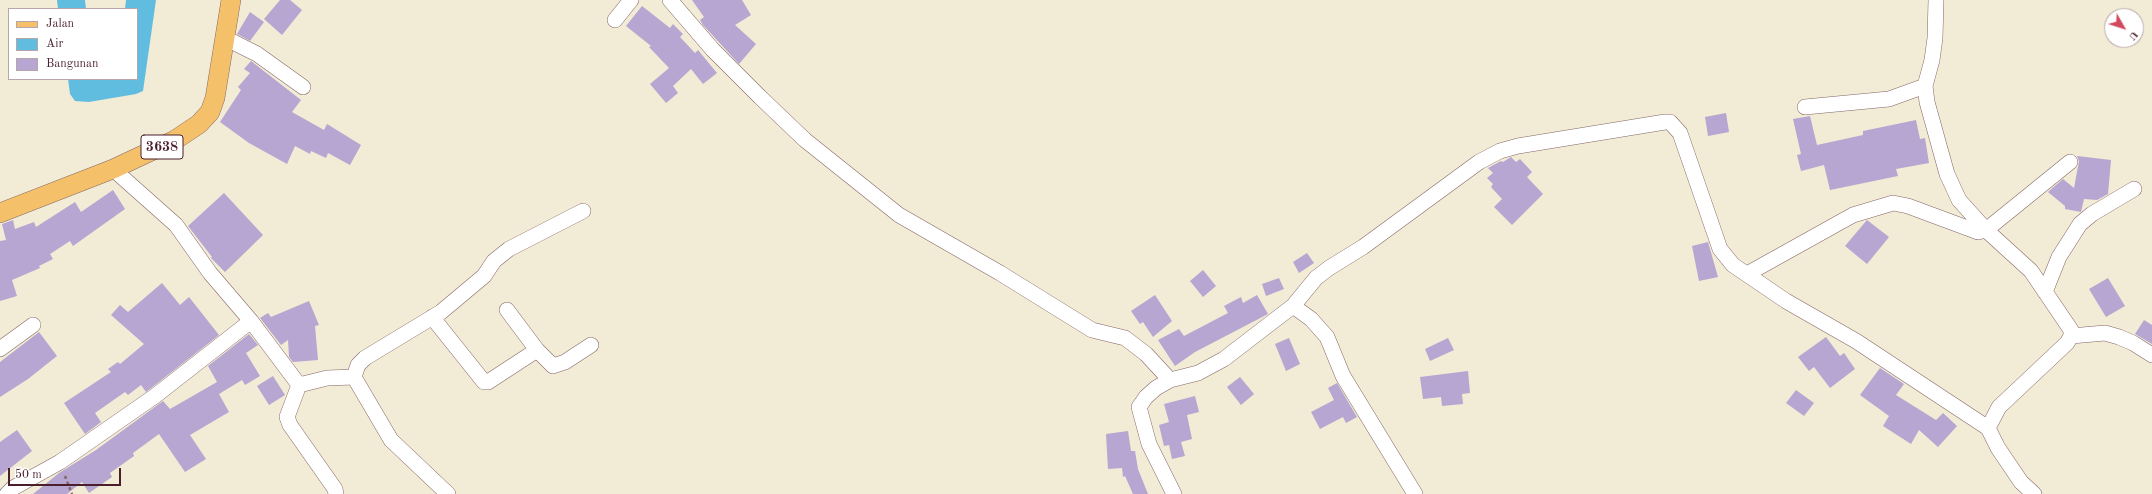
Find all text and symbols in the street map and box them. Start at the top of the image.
legend [8,8,138,80]
north arrow [2104,8,2144,48]
text: Jalan [46,18,74,30]
text: U [2126,28,2140,42]
text: Air [46,38,63,50]
text: Bangunan [46,58,98,70]
road number: 3638 [141,135,183,159]
scale bar [10,460,123,486]
text: 50 m [15,469,42,481]

